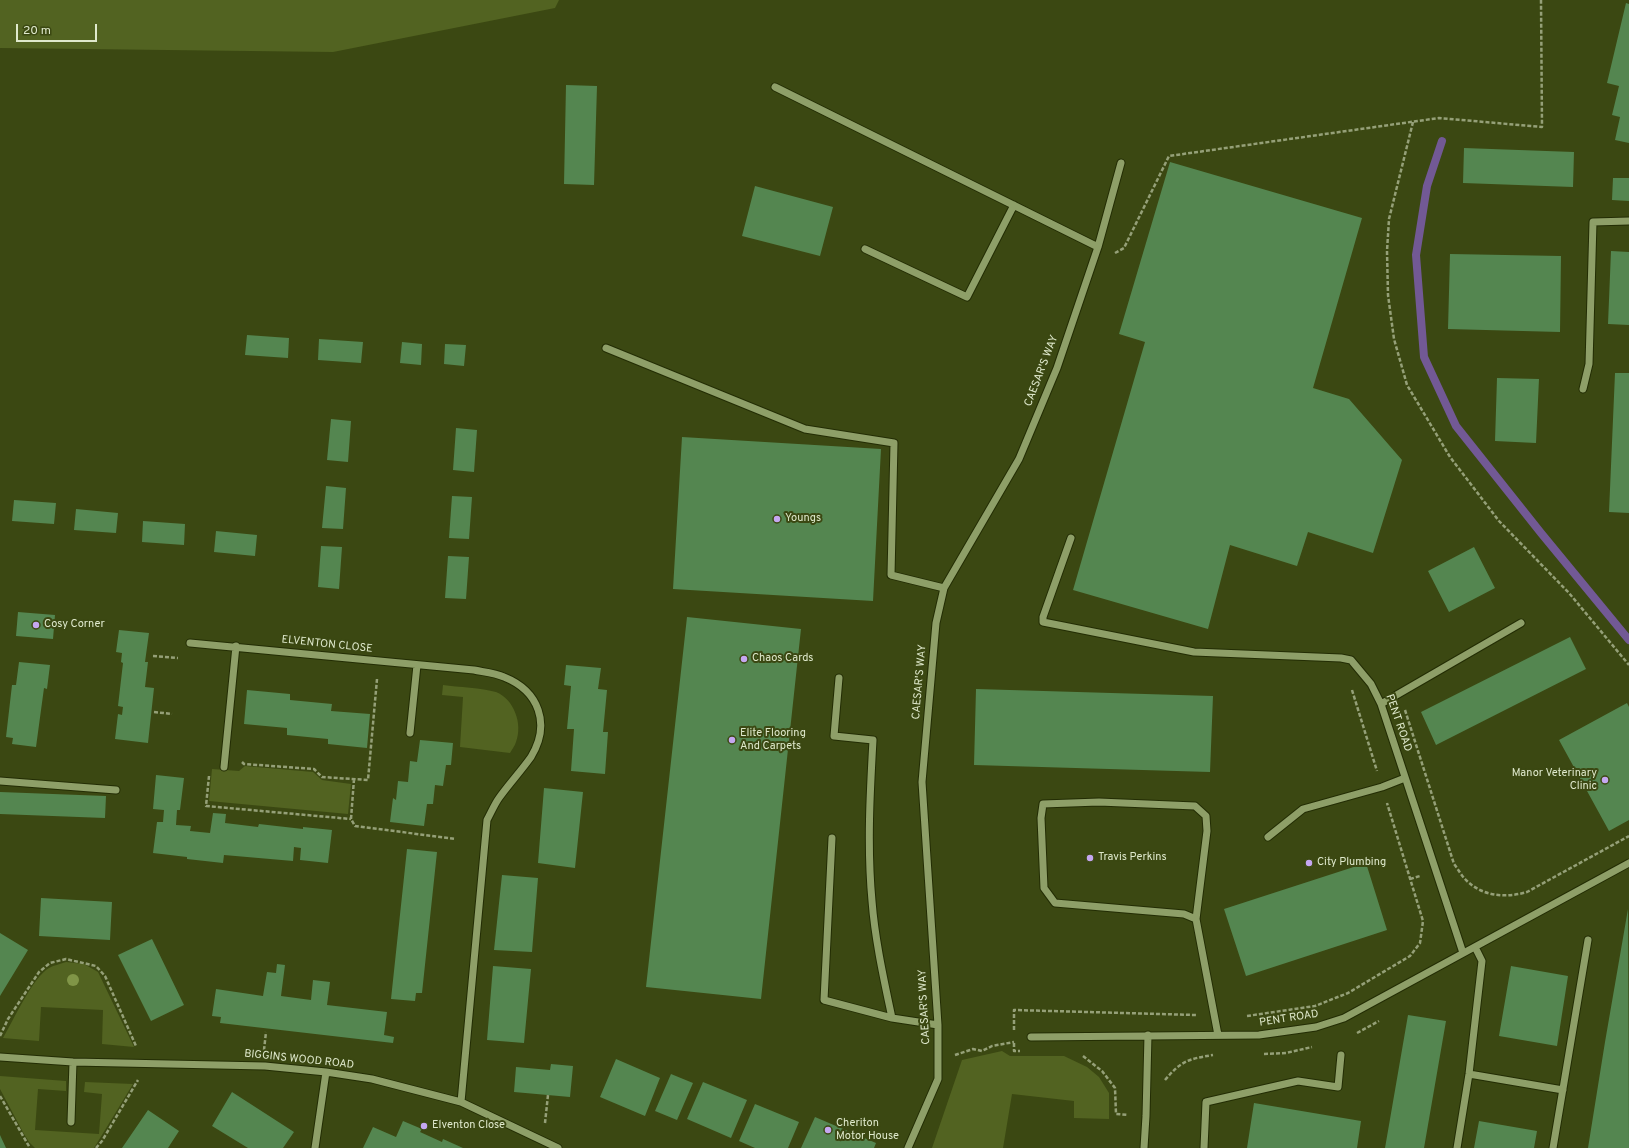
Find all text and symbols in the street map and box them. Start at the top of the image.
scale bar [18,16,99,42]
text: 20 m [23,23,51,39]
street label: CAESAR'S WAY [1022,334,1062,408]
place label: Youngs [785,512,821,526]
marker: Youngs [772,514,782,524]
place label: Cosy Corner [44,618,105,632]
marker: Cosy Corner [31,620,41,630]
street label: ELVENTON CLOSE [281,634,373,656]
street label: CAESAR'S WAY [910,644,930,720]
place label: Chaos Cards [752,652,813,666]
marker: Chaos Cards [739,654,749,664]
street label: PENT ROAD [1382,693,1414,753]
place label: Elite Flooring And Carpets [740,727,806,753]
marker: Elite Flooring And Carpets [727,735,737,745]
place label: Manor Veterinary Clinic [1512,767,1597,793]
marker: Manor Veterinary Clinic [1600,775,1610,785]
place label: Travis Perkins [1098,851,1167,865]
marker: Travis Perkins [1085,853,1095,863]
place label: City Plumbing [1317,856,1386,870]
marker: City Plumbing [1304,858,1314,868]
street label: CAESAR'S WAY [916,969,934,1045]
street label: PENT ROAD [1258,1008,1320,1030]
street label: BIGGINS WOOD ROAD [243,1048,355,1072]
place label: Cheriton Motor House [836,1117,899,1143]
place label: Elventon Close [432,1119,505,1133]
marker: Elventon Close [419,1121,429,1131]
marker: Cheriton Motor House [823,1125,833,1135]

